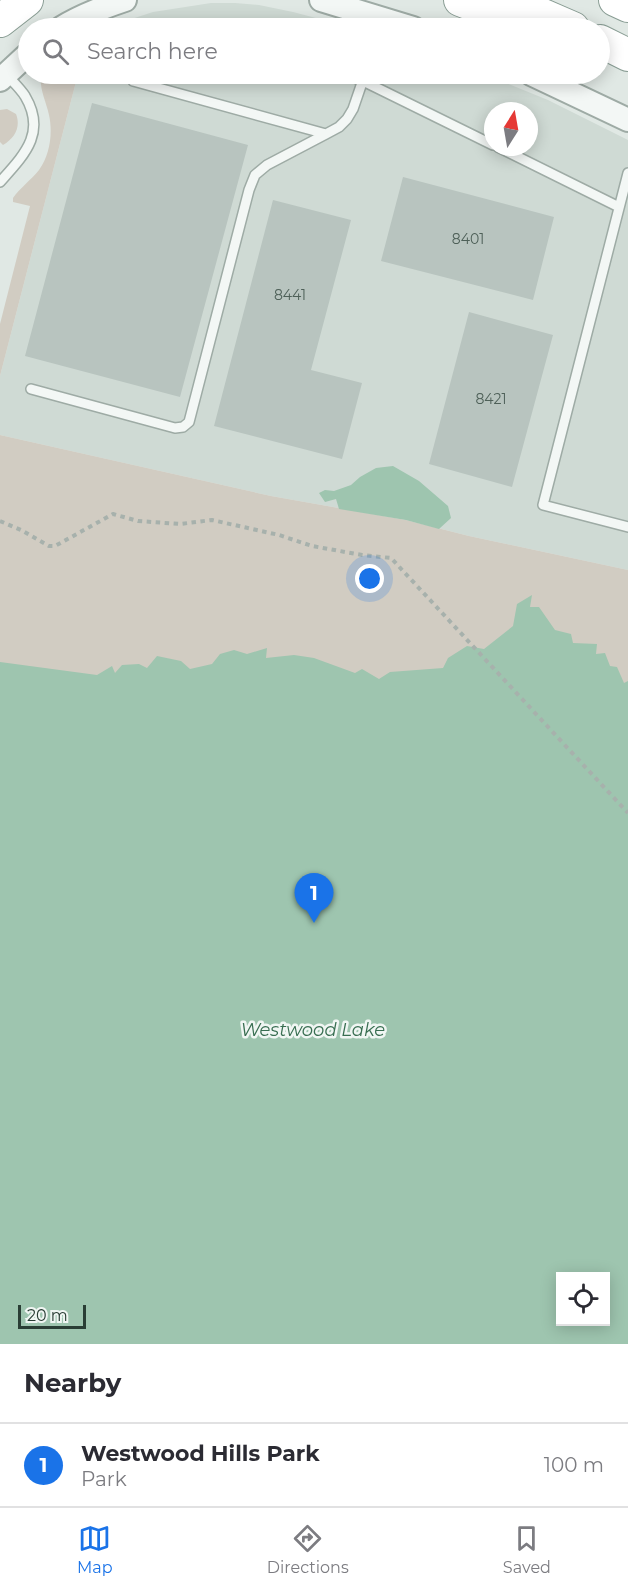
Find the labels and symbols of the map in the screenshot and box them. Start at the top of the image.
north arrow [484,102,538,156]
house number: 8401 [452,230,484,248]
house number: 8441 [274,286,306,304]
house number: 8421 [475,390,507,408]
your location [355,564,384,593]
pin: 1 [294,874,334,923]
water label: Westwood Lake [241,1019,385,1041]
scale bar [18,1302,86,1330]

